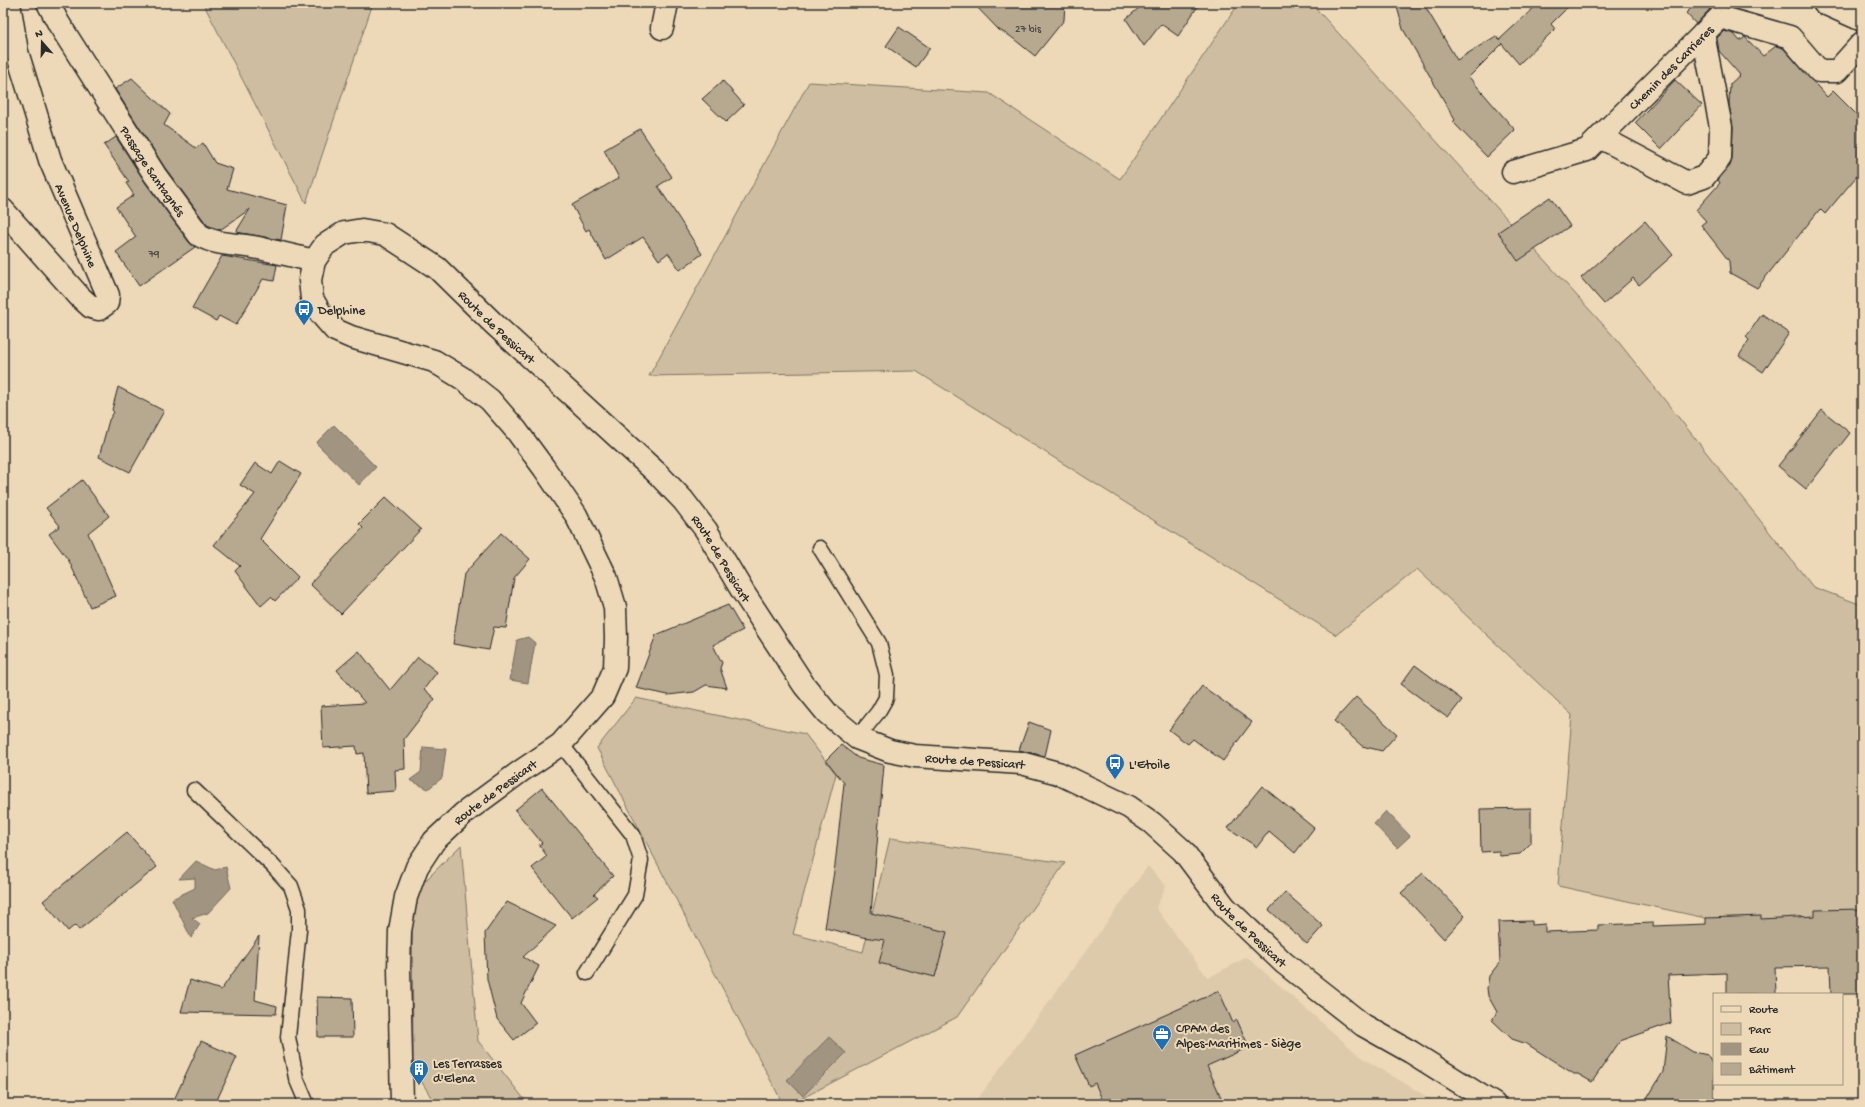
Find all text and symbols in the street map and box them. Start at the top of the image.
north arrow [22,22,62,62]
street label: Chemin des Carrieres [1627,22,1718,114]
house number: 27 bis [1015,24,1042,36]
text: N [34,28,45,41]
street label: Passage Santagnés [115,123,188,221]
street label: Avenue Delphine [50,182,99,270]
house number: 79 [147,249,160,261]
street label: Route de Pessicart [454,288,539,369]
bus stop icon: Delphine [293,298,315,326]
place label: Delphine [317,304,365,319]
street label: Route de Pessicart [687,513,753,607]
street label: Route de Pessicart [925,752,1028,774]
bus stop icon: L'Etoile [1104,752,1126,780]
street label: Route de Pessicart [451,757,542,829]
place label: L'Etoile [1129,758,1170,773]
street label: Route de Pessicart [1207,891,1290,973]
legend [1713,993,1843,1085]
text: Route [1749,1004,1779,1018]
place label: CPAM des Alpes-Maritimes - Siège [1176,1022,1301,1052]
office icon: CPAM des Alpes-Maritimes - Siège [1151,1023,1173,1051]
text: Parc [1748,1024,1772,1038]
text: Eau [1749,1044,1769,1058]
place label: Les Terrasses d'Elena [433,1057,503,1087]
building icon: Les Terrasses d'Elena [408,1058,430,1086]
text: Bâtiment [1748,1064,1796,1078]

